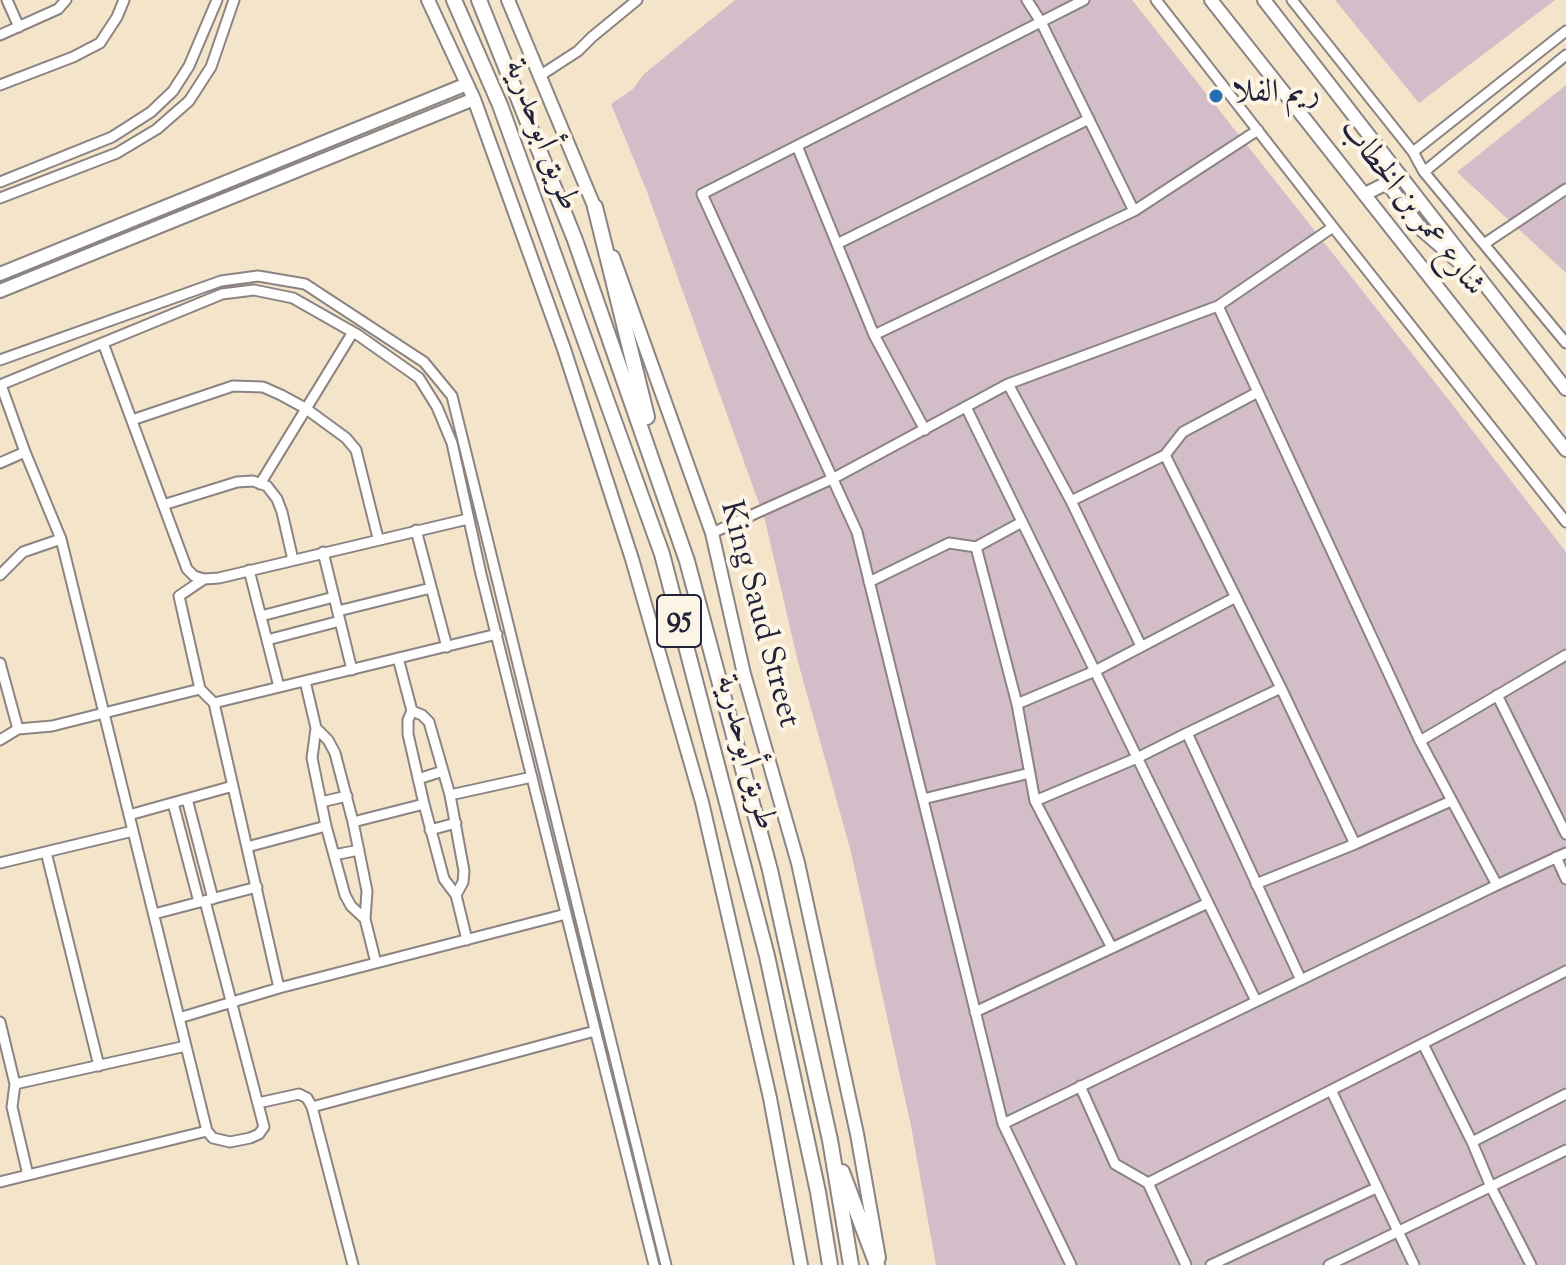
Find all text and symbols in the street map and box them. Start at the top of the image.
street label: طريق أبوحدرية [493,55,585,217]
place label: ريم الفلا [1232,77,1320,115]
marker: ريم الفلا [1207,87,1225,105]
street label: شارع عمر بن الخطاب [1329,112,1491,306]
street label: King Saud Street [708,498,806,732]
road number: 95 [657,595,701,647]
street label: طريق أبوحدرية [704,671,782,835]

